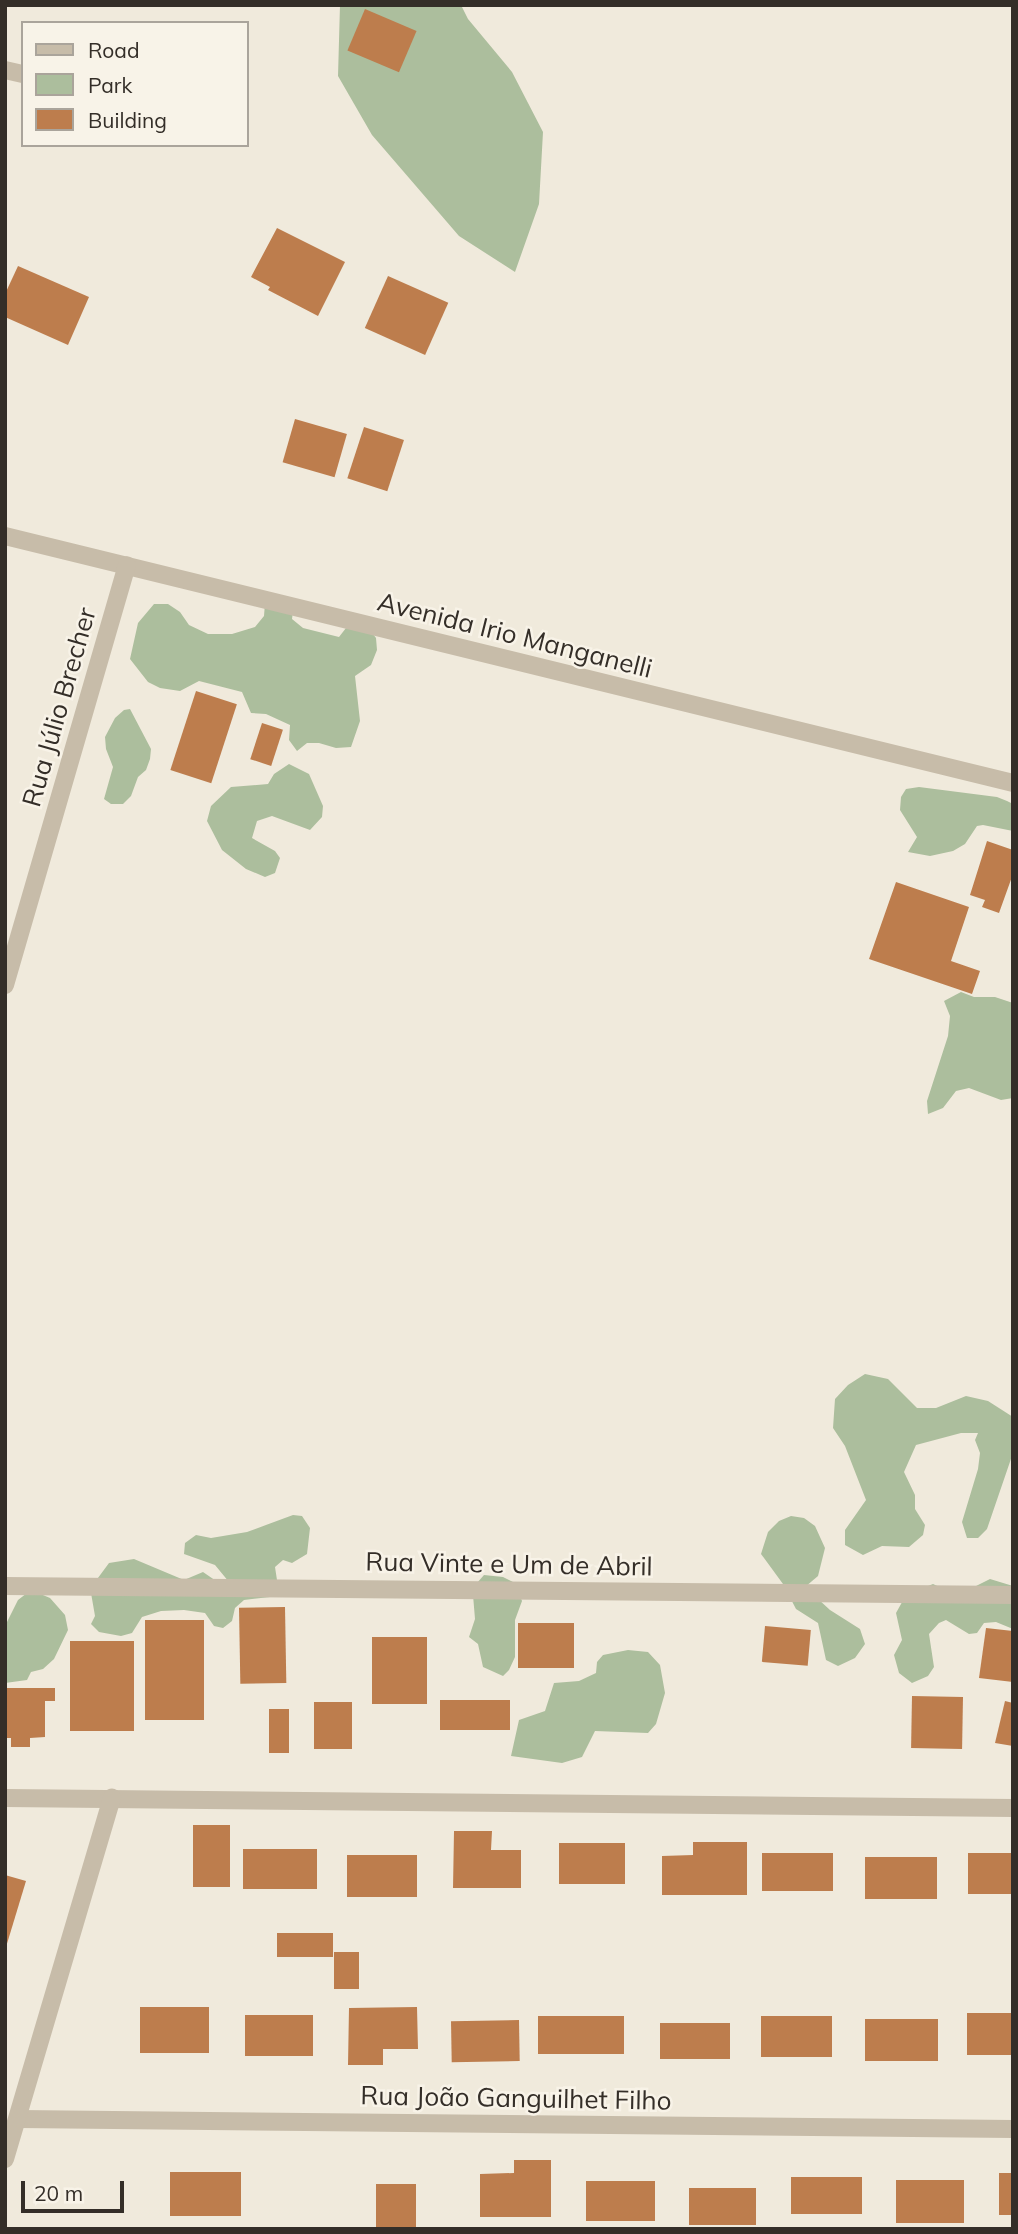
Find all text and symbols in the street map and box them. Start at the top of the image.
legend [21,21,248,147]
text: Road [88,37,139,63]
text: Park [88,72,132,98]
text: Building [88,107,167,133]
street label: Avenida Irio Manganelli [374,586,656,684]
street label: Rua Júlio Brecher [16,604,102,810]
street label: Rua Vinte e Um de Abril [365,1546,653,1582]
street label: Rua João Ganguilhet Filho [360,2080,672,2116]
scale bar [24,2168,128,2212]
text: 20 m [34,2180,83,2206]

